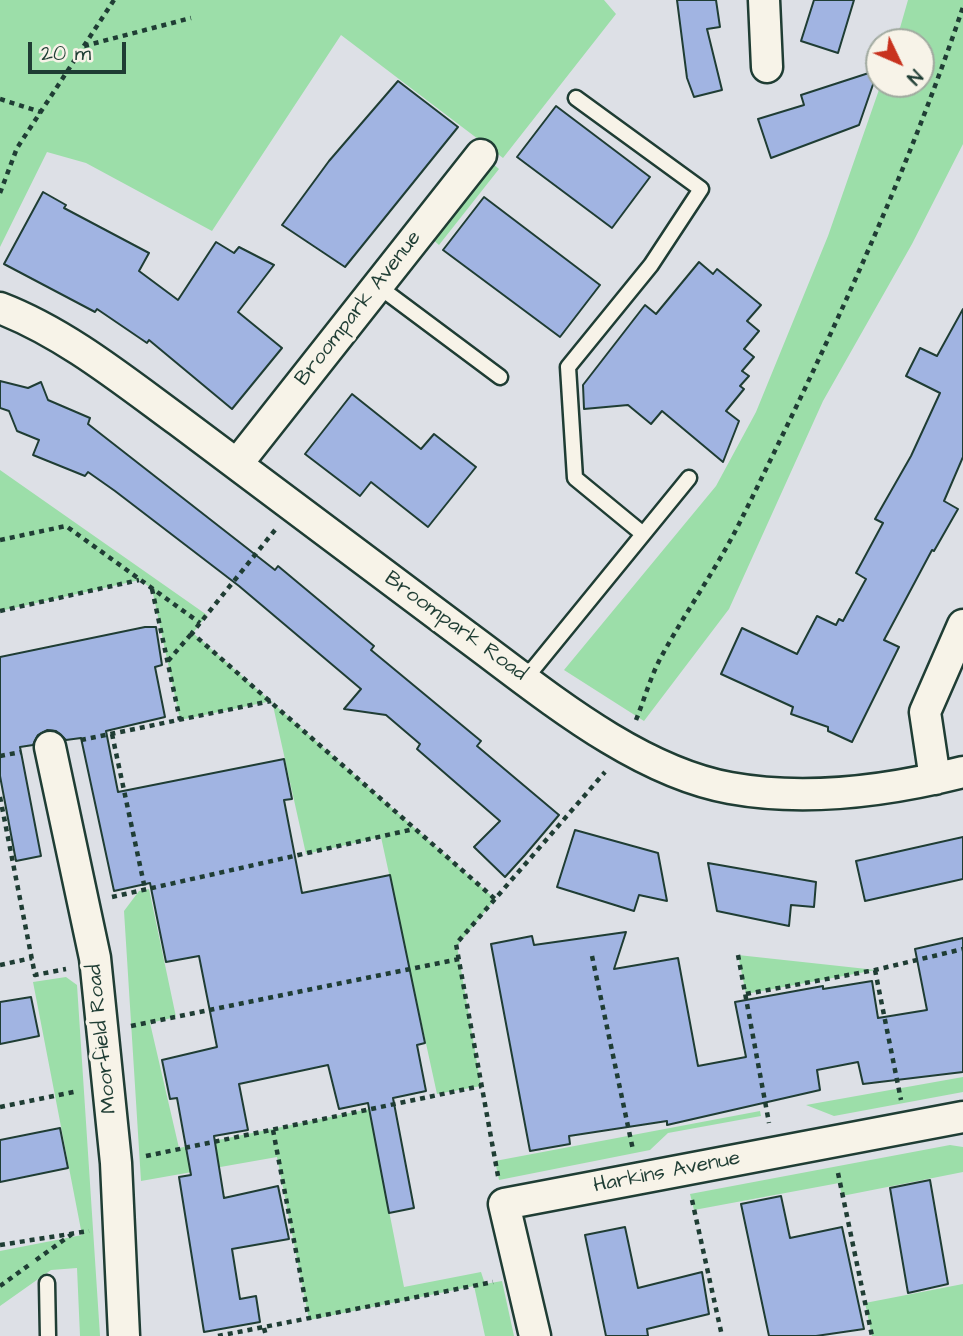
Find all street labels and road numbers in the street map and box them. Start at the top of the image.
street label: Broompark Avenue [291,226,427,392]
street label: Broompark Road [379,567,531,687]
street label: Moorfield Road [83,963,123,1115]
street label: Harkins Avenue [592,1146,742,1200]

